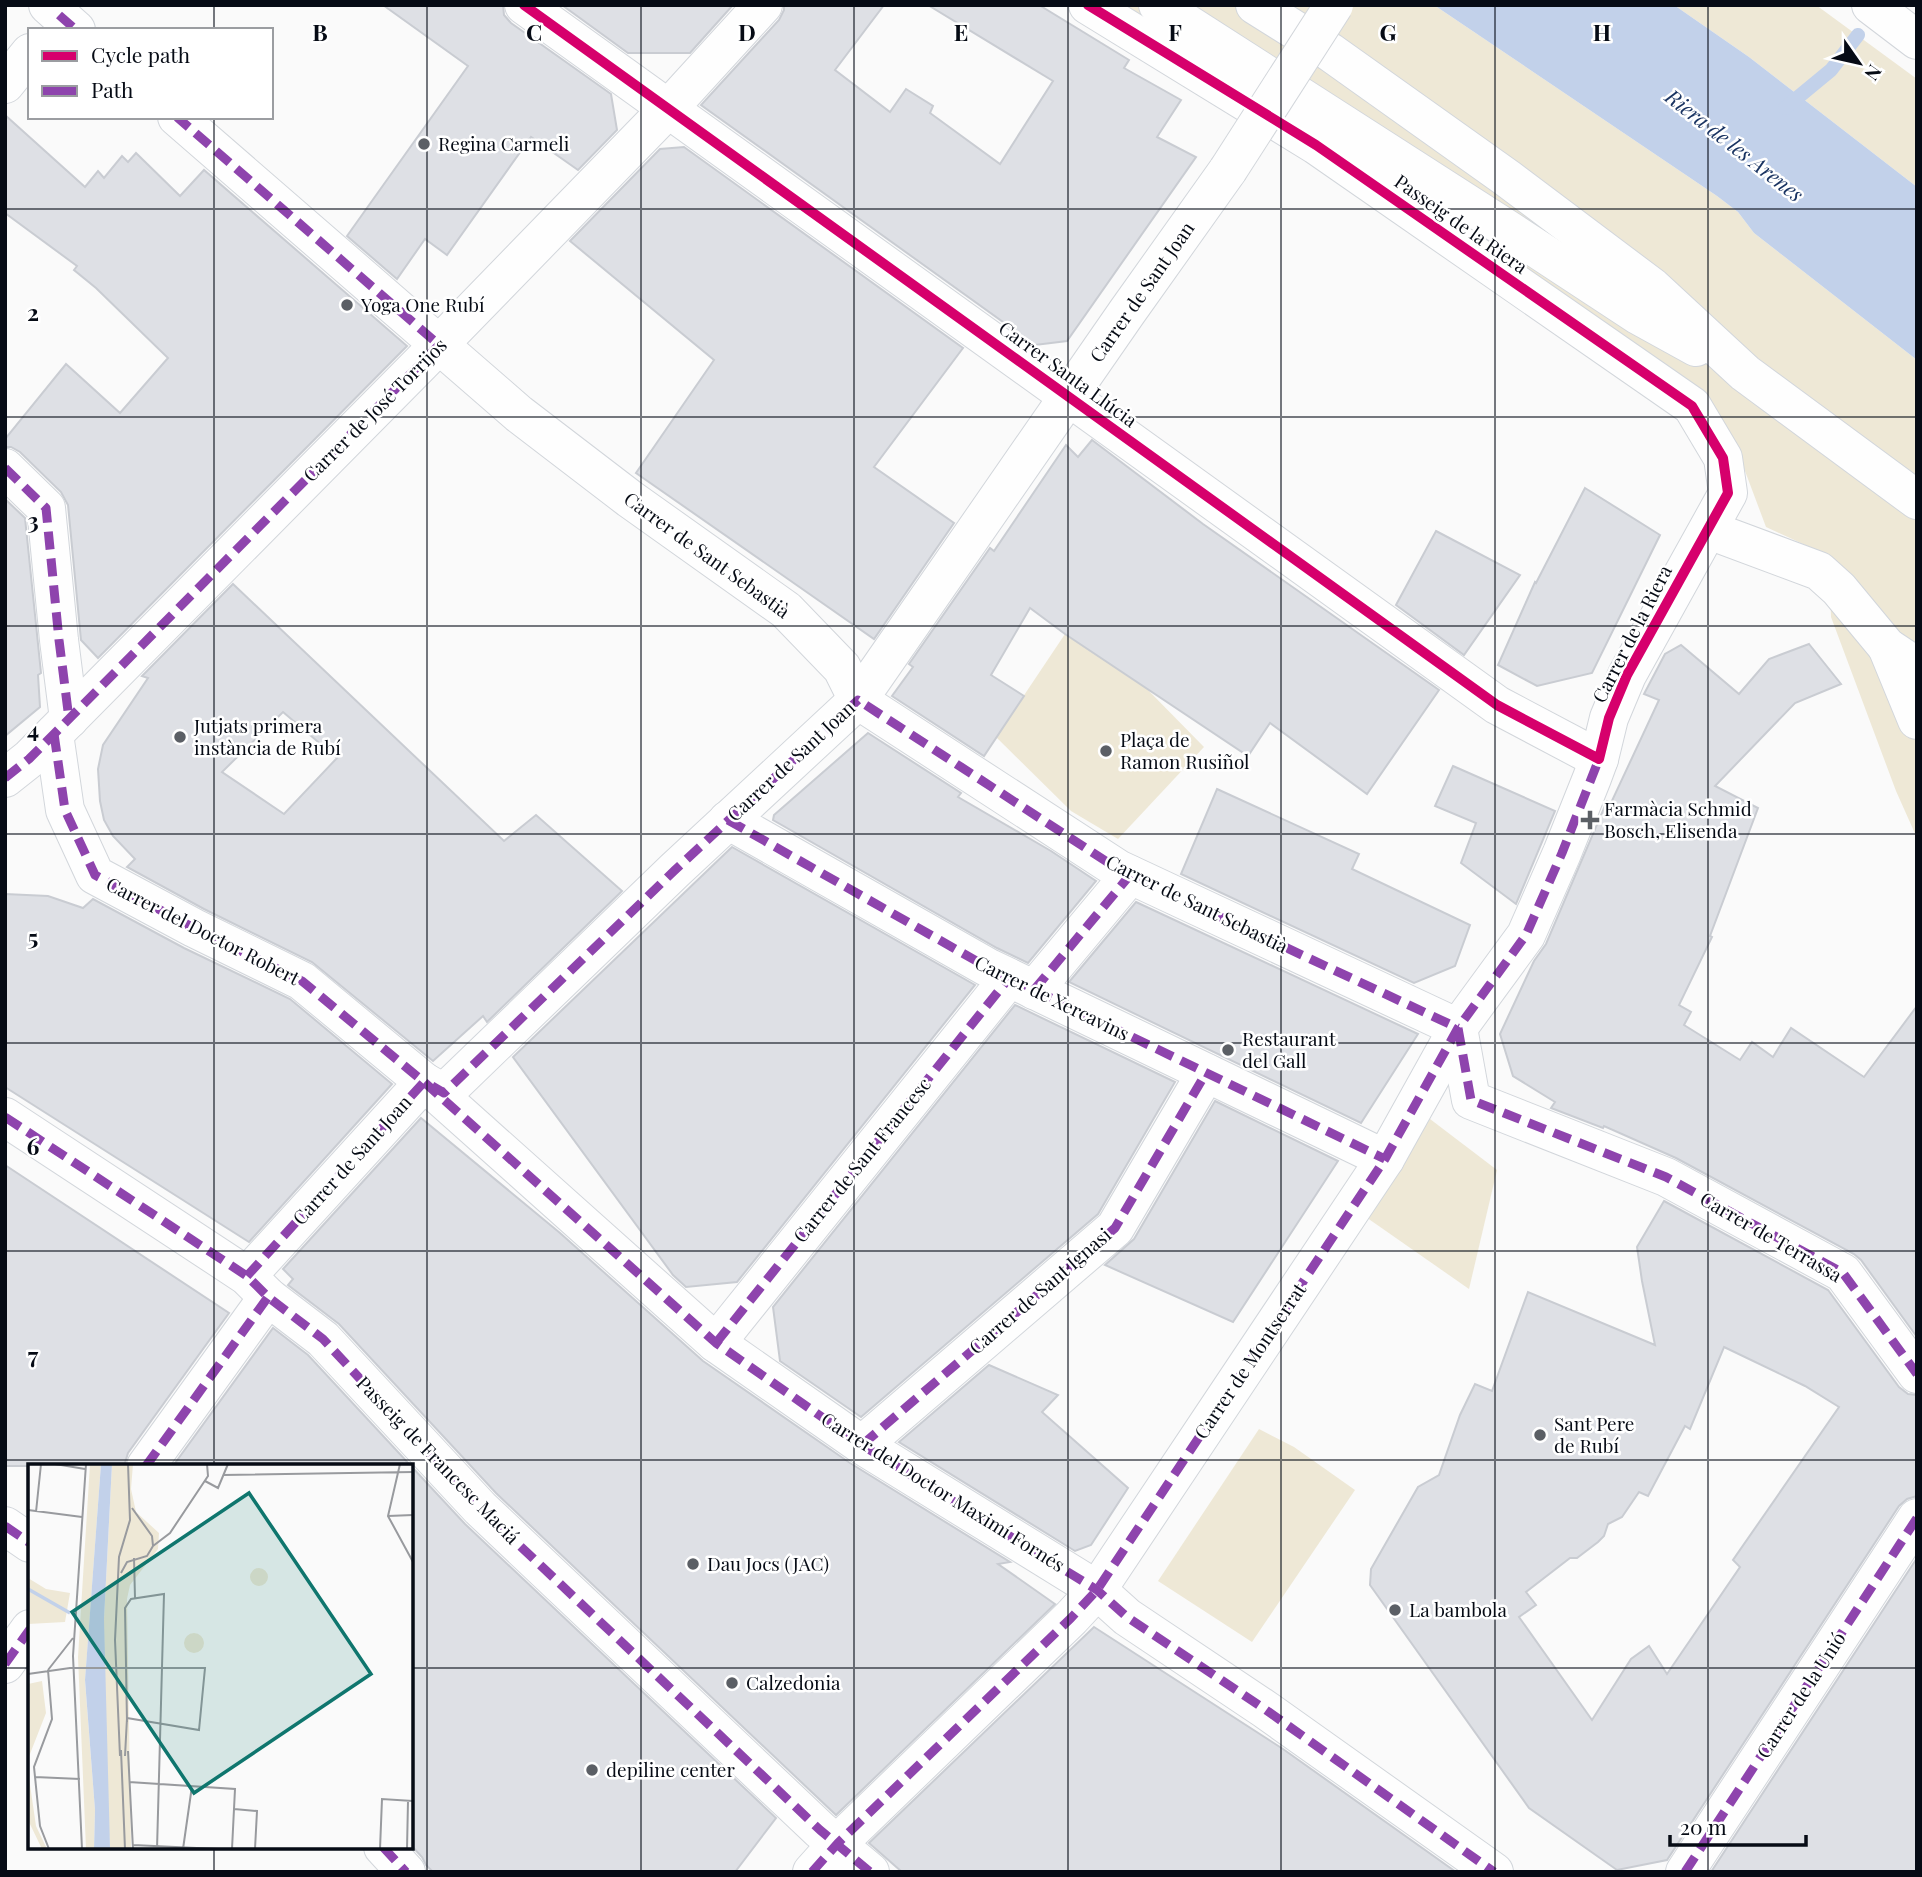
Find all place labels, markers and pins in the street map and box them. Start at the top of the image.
place label: Regina Carmeli [438,130,570,156]
marker: Regina Carmeli [416,136,432,152]
place label: Yoga One Rubí [360,291,485,317]
marker: Yoga One Rubí [339,297,355,313]
place label: Jutjats primera instància de Rubí [193,712,341,760]
place label: Plaça de Ramon Rusiñol [1120,726,1250,774]
marker: Jutjats primera instància de Rubí [172,729,188,745]
marker: Plaça de Ramon Rusiñol [1098,743,1114,759]
place label: Farmàcia Schmid Bosch, Elisenda [1604,795,1752,843]
marker: Farmàcia Schmid Bosch, Elisenda [1582,812,1598,828]
place label: Restaurant del Gall [1242,1025,1336,1073]
marker: Restaurant del Gall [1220,1042,1236,1058]
place label: Sant Pere de Rubí [1554,1410,1634,1458]
marker: Sant Pere de Rubí [1532,1427,1548,1443]
place label: Dau Jocs (JAC) [707,1550,829,1576]
marker: Dau Jocs (JAC) [685,1556,701,1572]
place label: La bambola [1409,1596,1508,1622]
marker: La bambola [1387,1602,1403,1618]
place label: Calzedonia [746,1669,841,1695]
marker: Calzedonia [724,1675,740,1691]
place label: depiline center [606,1756,735,1782]
marker: depiline center [584,1762,600,1778]

